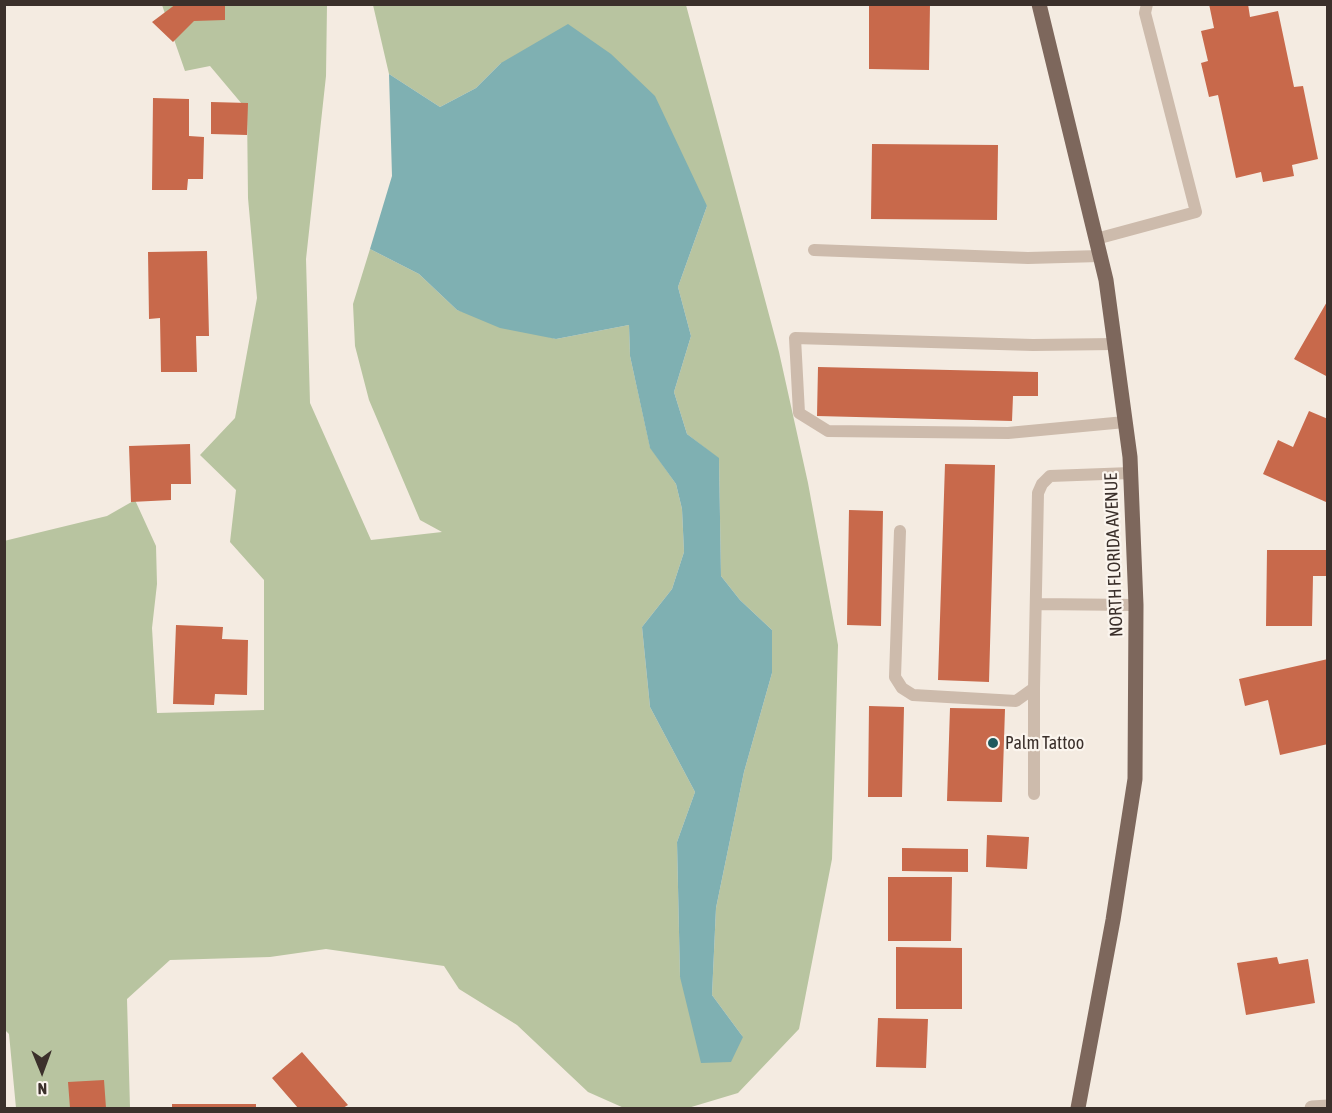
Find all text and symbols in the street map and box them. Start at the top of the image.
street label: NORTH FLORIDA AVENUE [1100,473,1128,637]
place label: Palm Tattoo [1005,732,1084,754]
marker: Palm Tattoo [986,736,1000,750]
north arrow [12,1041,72,1101]
text: N [37,1080,47,1098]

